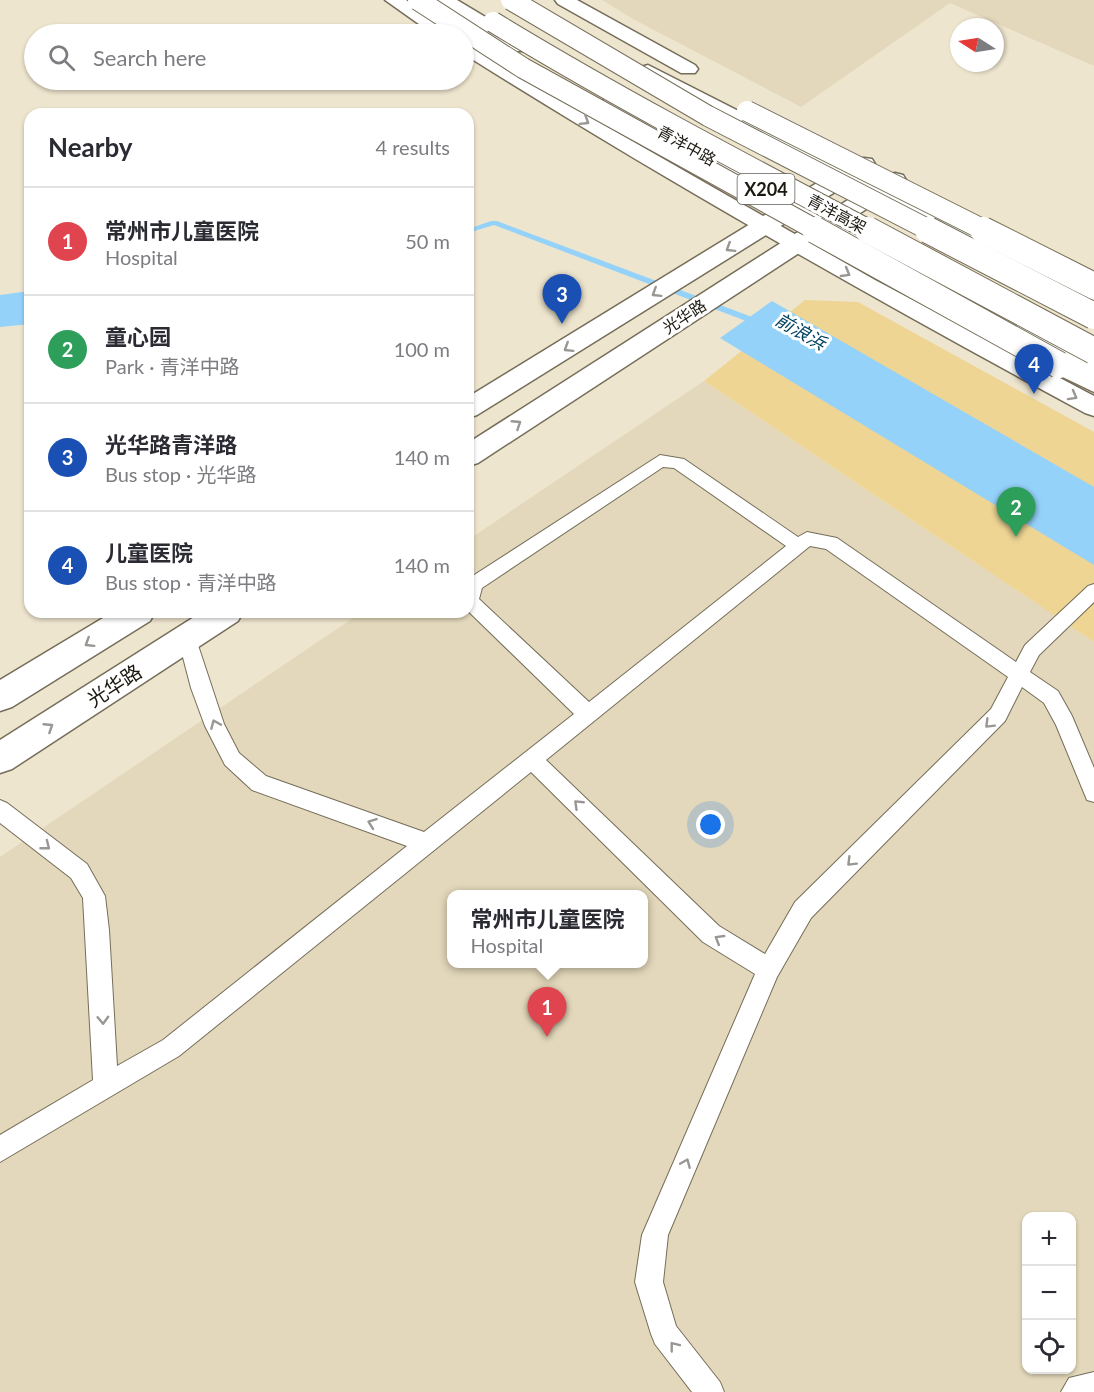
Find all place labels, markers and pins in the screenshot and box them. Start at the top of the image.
pin: 3 [542,274,582,324]
pin: 4 [1014,344,1054,394]
pin: 2 [996,488,1036,537]
pin: 1 [528,988,566,1037]

